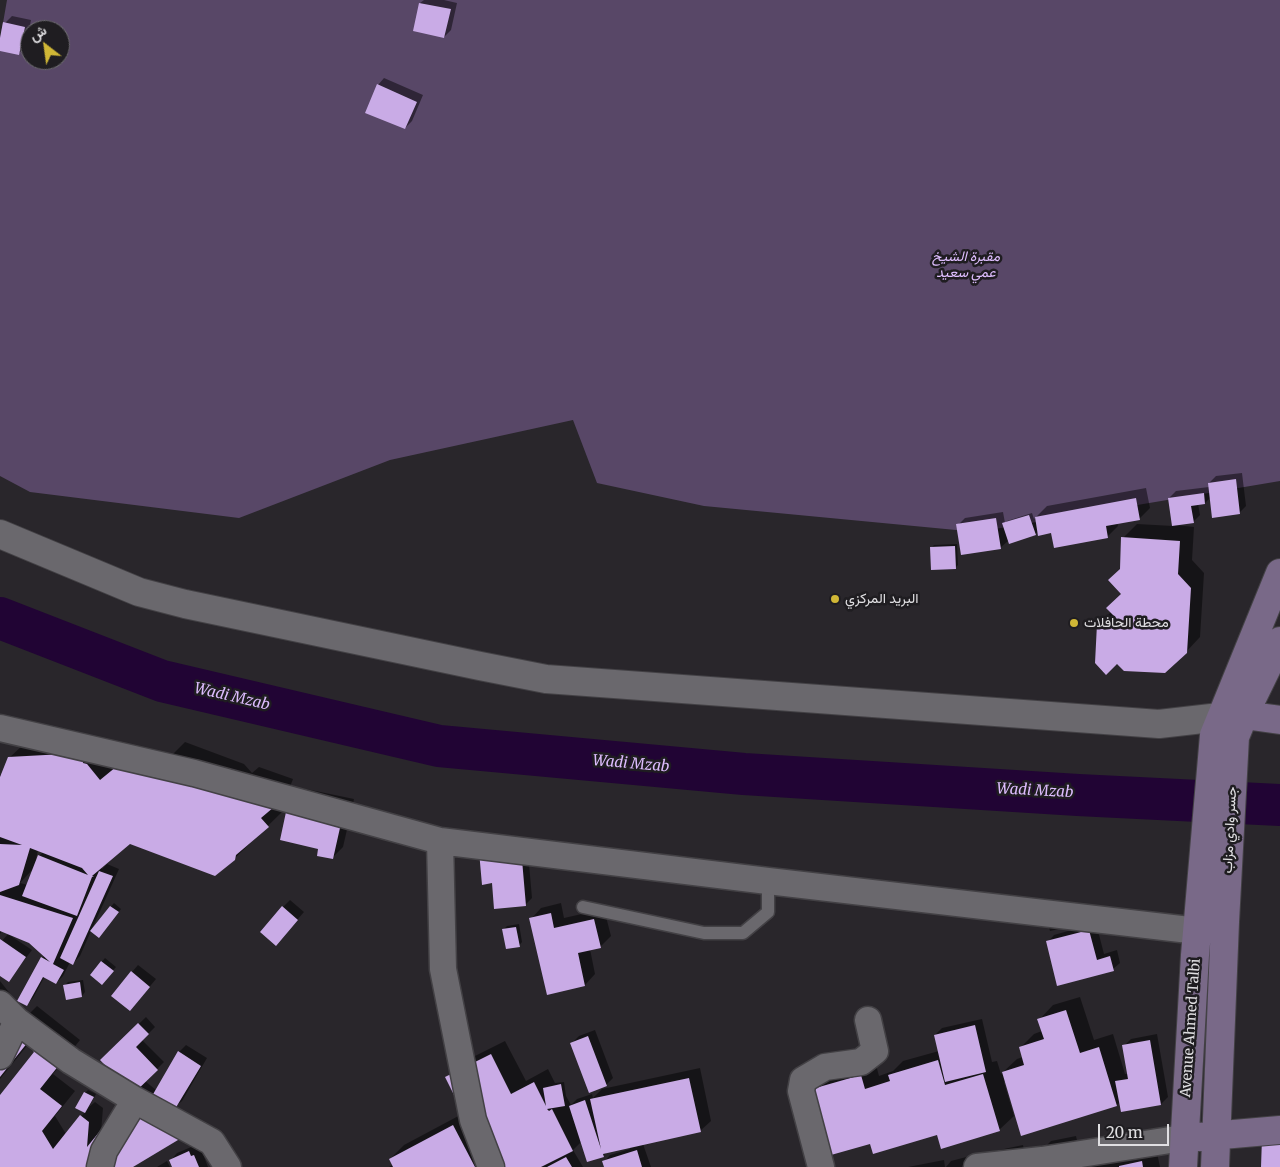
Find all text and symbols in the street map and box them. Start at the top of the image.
north arrow [20,20,70,70]
text: ش [26,21,50,45]
park label: مقبرة الشيخ عمي سعيد [932,249,1000,282]
place label: البريد المركزي [845,591,919,607]
marker: البريد المركزي [829,593,841,605]
place label: محطة الحافلات [1084,615,1169,631]
marker: محطة الحافلات [1068,617,1080,629]
water label: Wadi Mzab [192,680,272,714]
water label: Wadi Mzab [592,752,670,776]
water label: Wadi Mzab [996,780,1074,802]
street label: جسر وادي مزاب [1219,786,1241,874]
street label: Avenue Ahmed Talbi [1178,958,1204,1098]
scale bar [1100,1114,1171,1146]
text: 20 m [1106,1123,1143,1142]

